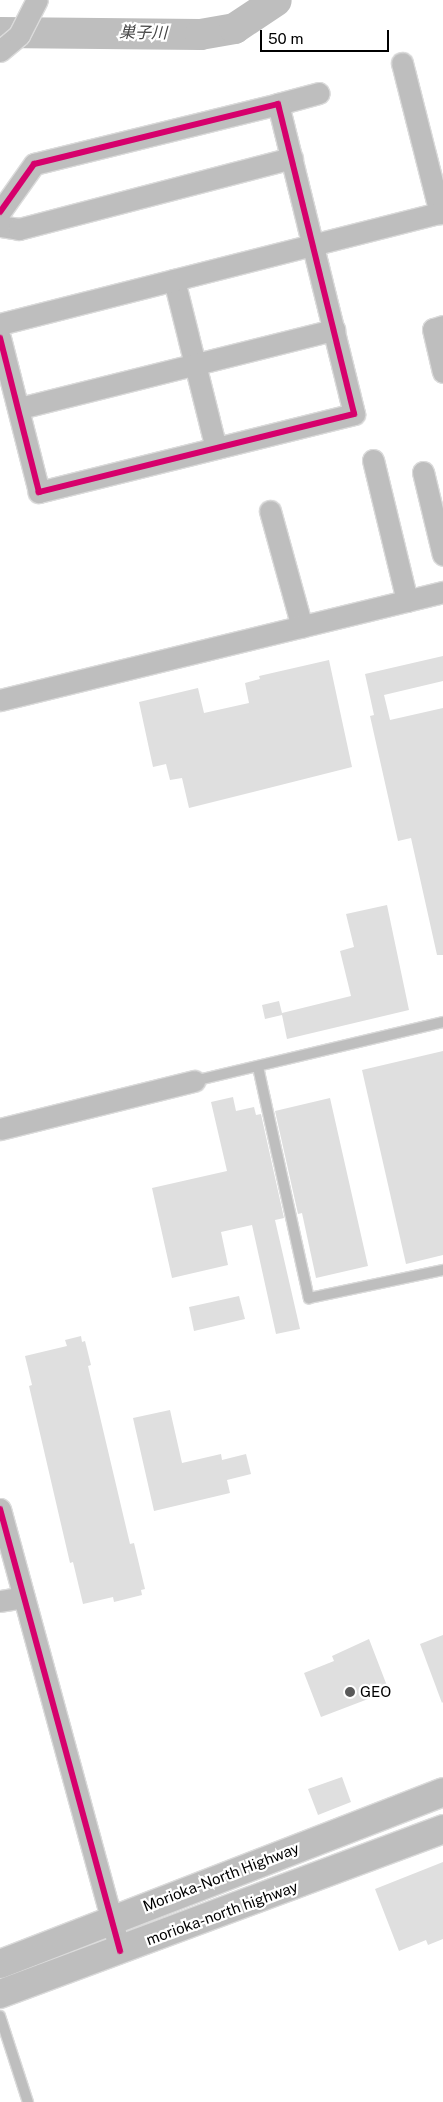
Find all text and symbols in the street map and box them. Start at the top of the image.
scale bar [263,20,392,52]
water label: 巣子川 [119,23,167,43]
text: 50 m [268,30,303,47]
place label: GEO [360,1683,391,1701]
marker: GEO [344,1686,356,1698]
street label: Morioka-North Highway [140,1839,302,1915]
street label: morioka-north highway [144,1877,300,1949]

